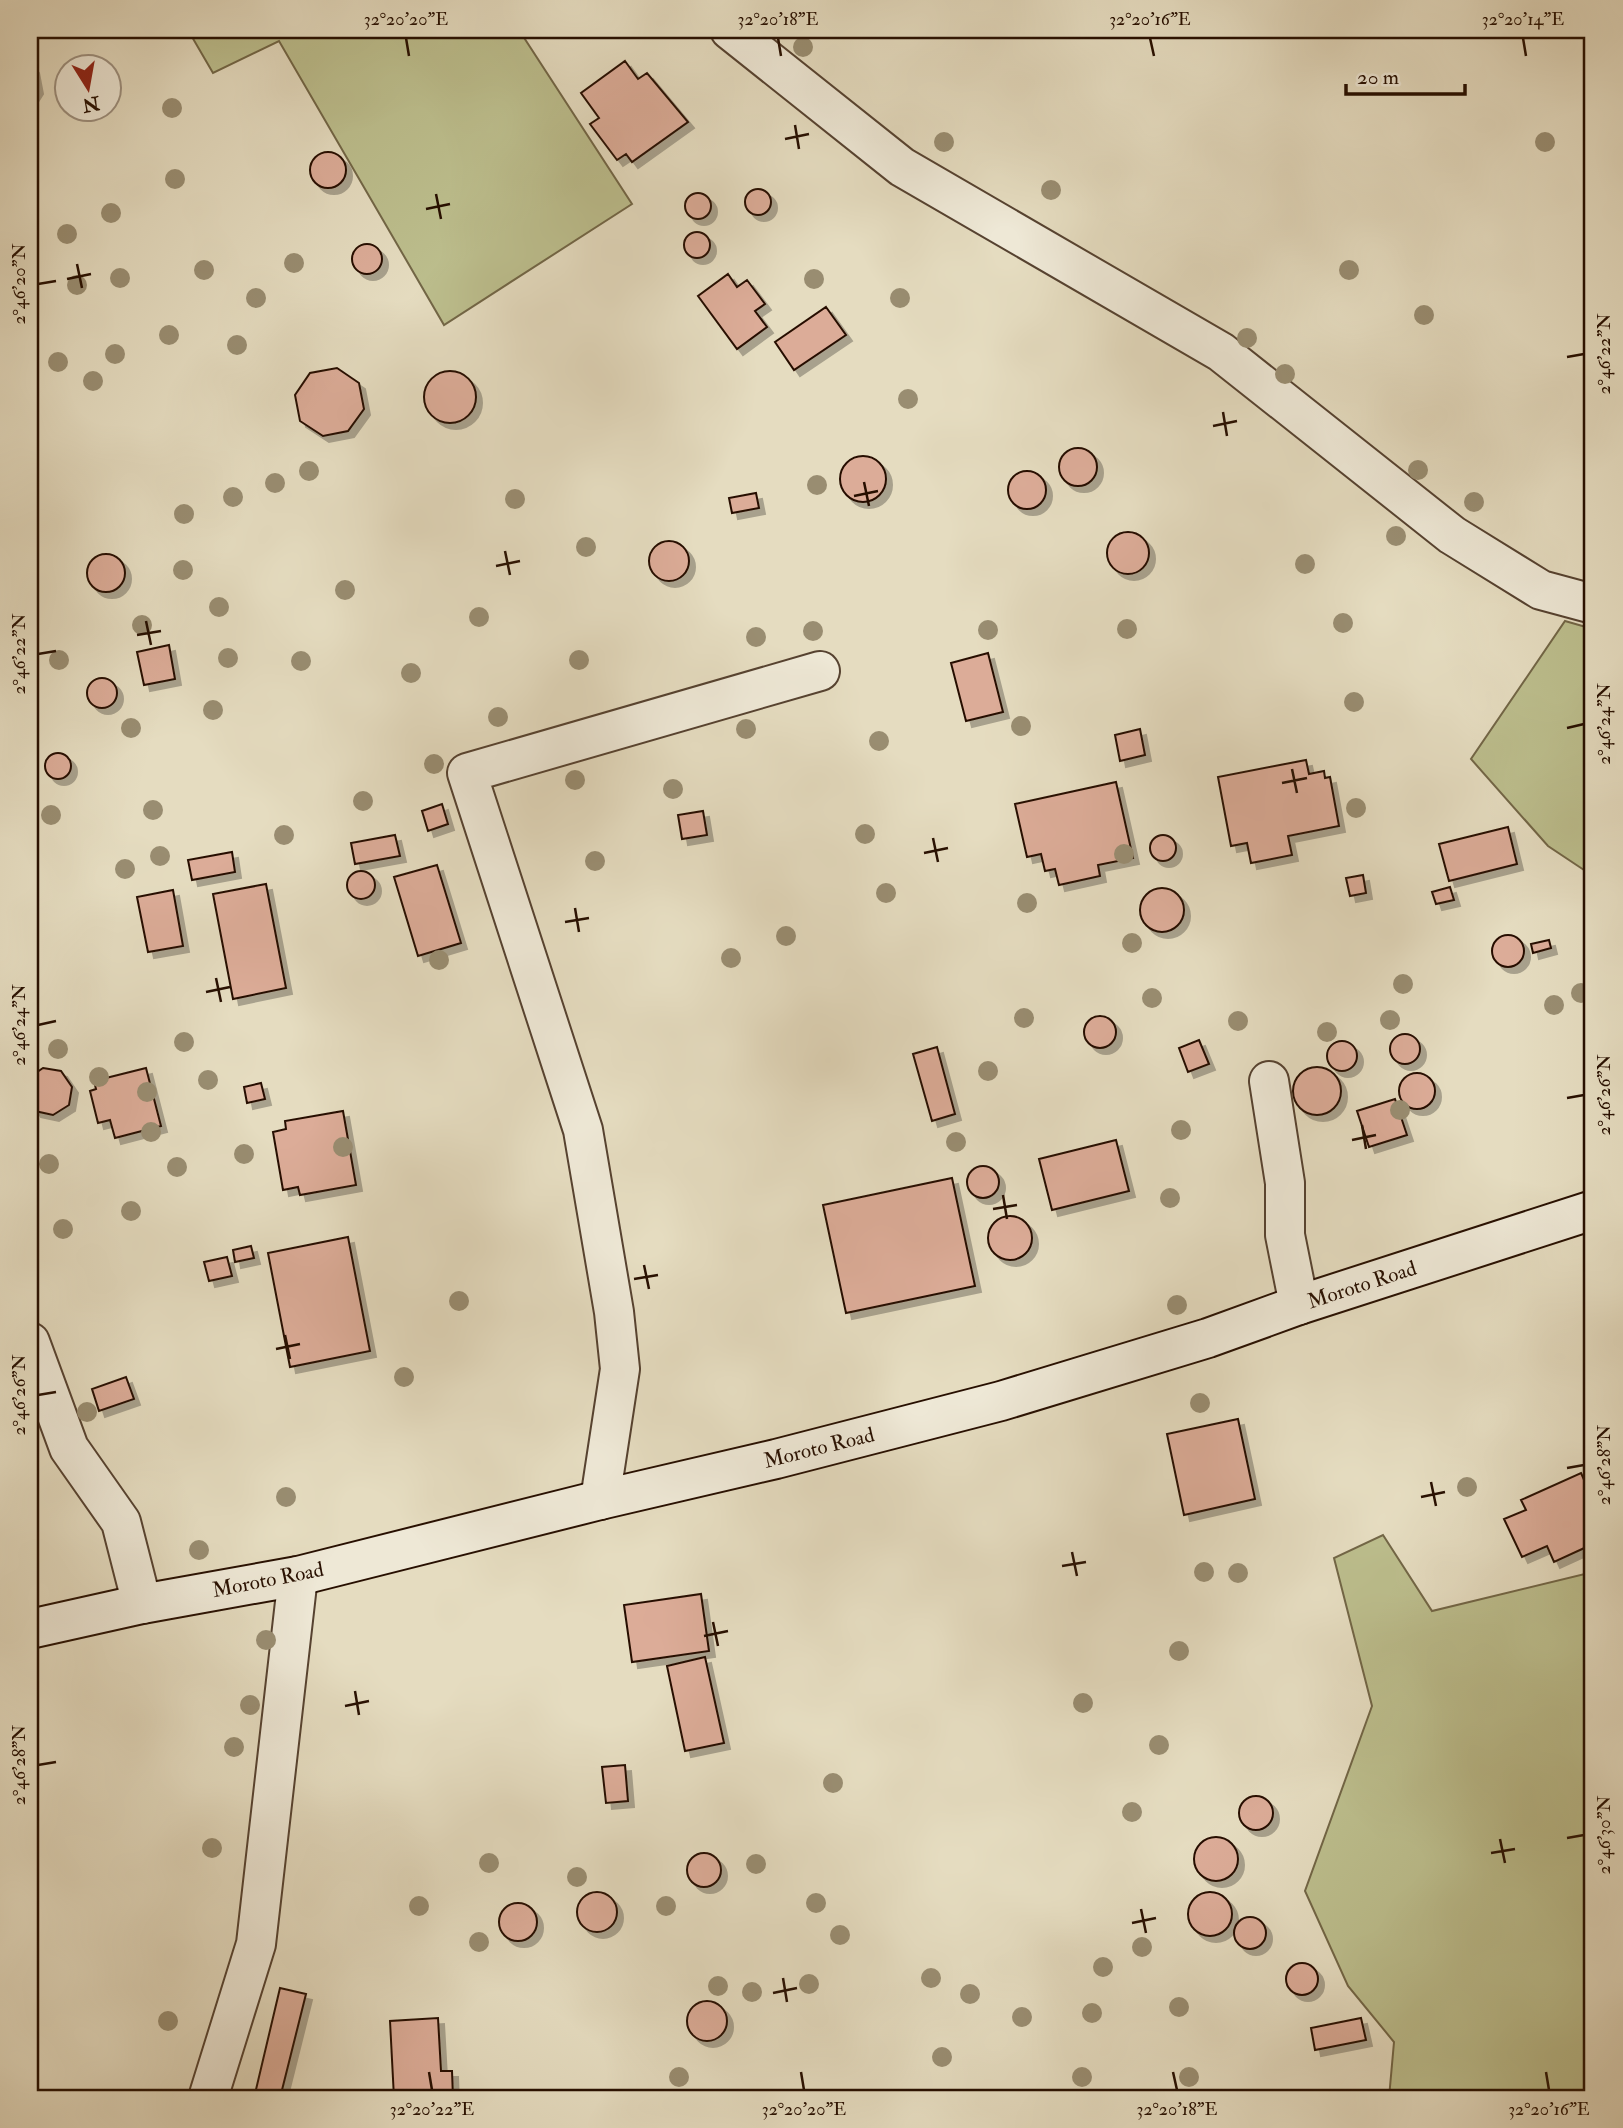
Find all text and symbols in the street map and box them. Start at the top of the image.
text: 32°20'20"E [364,8,448,31]
text: 32°20'18"E [737,8,819,31]
text: 32°20'16"E [1109,8,1191,31]
text: 32°20'14"E [1482,8,1564,31]
north arrow [52,52,122,122]
scale bar [1346,52,1466,96]
text: 20 m [1357,64,1399,91]
text: N [79,90,103,117]
text: 2°46'20"N [8,243,31,325]
text: 2°46'22"N [1593,313,1616,395]
text: 2°46'22"N [8,613,31,695]
text: 2°46'24"N [1593,683,1616,765]
text: 2°46'24"N [8,984,31,1066]
text: 2°46'26"N [1593,1054,1616,1136]
street label: Moroto Road [1304,1254,1421,1315]
text: 2°46'26"N [8,1354,31,1436]
street label: Moroto Road [761,1421,878,1475]
text: 2°46'28"N [1593,1425,1616,1505]
street label: Moroto Road [210,1556,327,1604]
text: 2°46'28"N [8,1725,31,1805]
text: 2°46'30"N [1593,1796,1616,1874]
text: 32°20'22"E [390,2098,474,2121]
text: 32°20'20"E [762,2098,846,2121]
text: 32°20'18"E [1136,2098,1218,2121]
text: 32°20'16"E [1508,2098,1590,2121]

